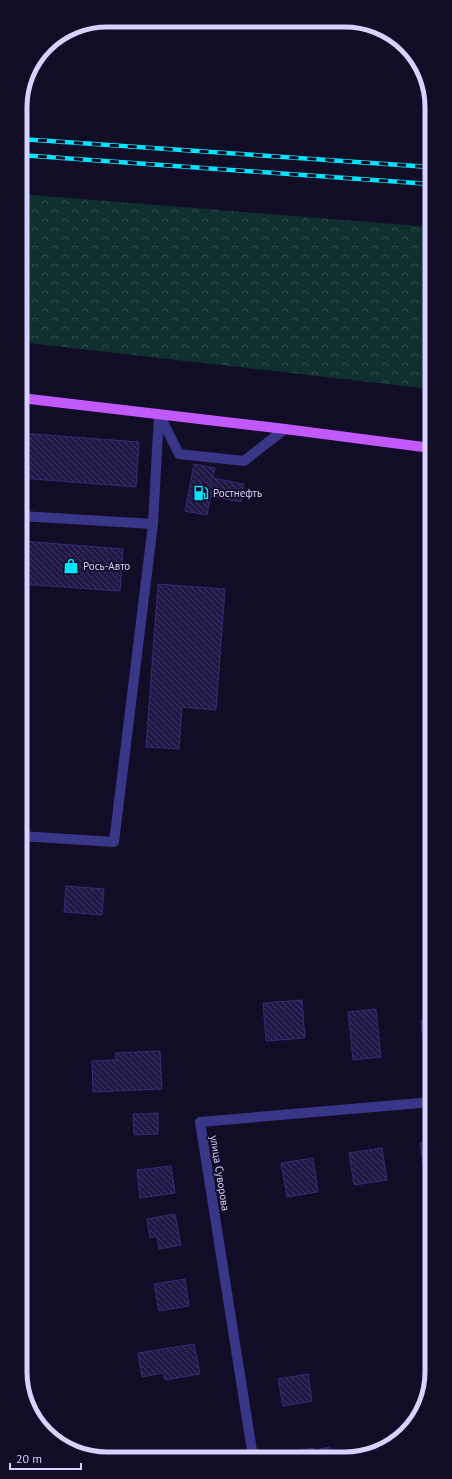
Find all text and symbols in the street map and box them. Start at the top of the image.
fuel station icon: Ростнефть [192,484,210,502]
place label: Ростнефть [213,486,262,500]
shop icon: Рось-Авто [62,557,80,575]
place label: Рось-Авто [83,559,130,573]
street label: улица Суворова [207,1134,233,1212]
scale bar [10,1445,81,1471]
text: 20 m [16,1451,42,1466]

